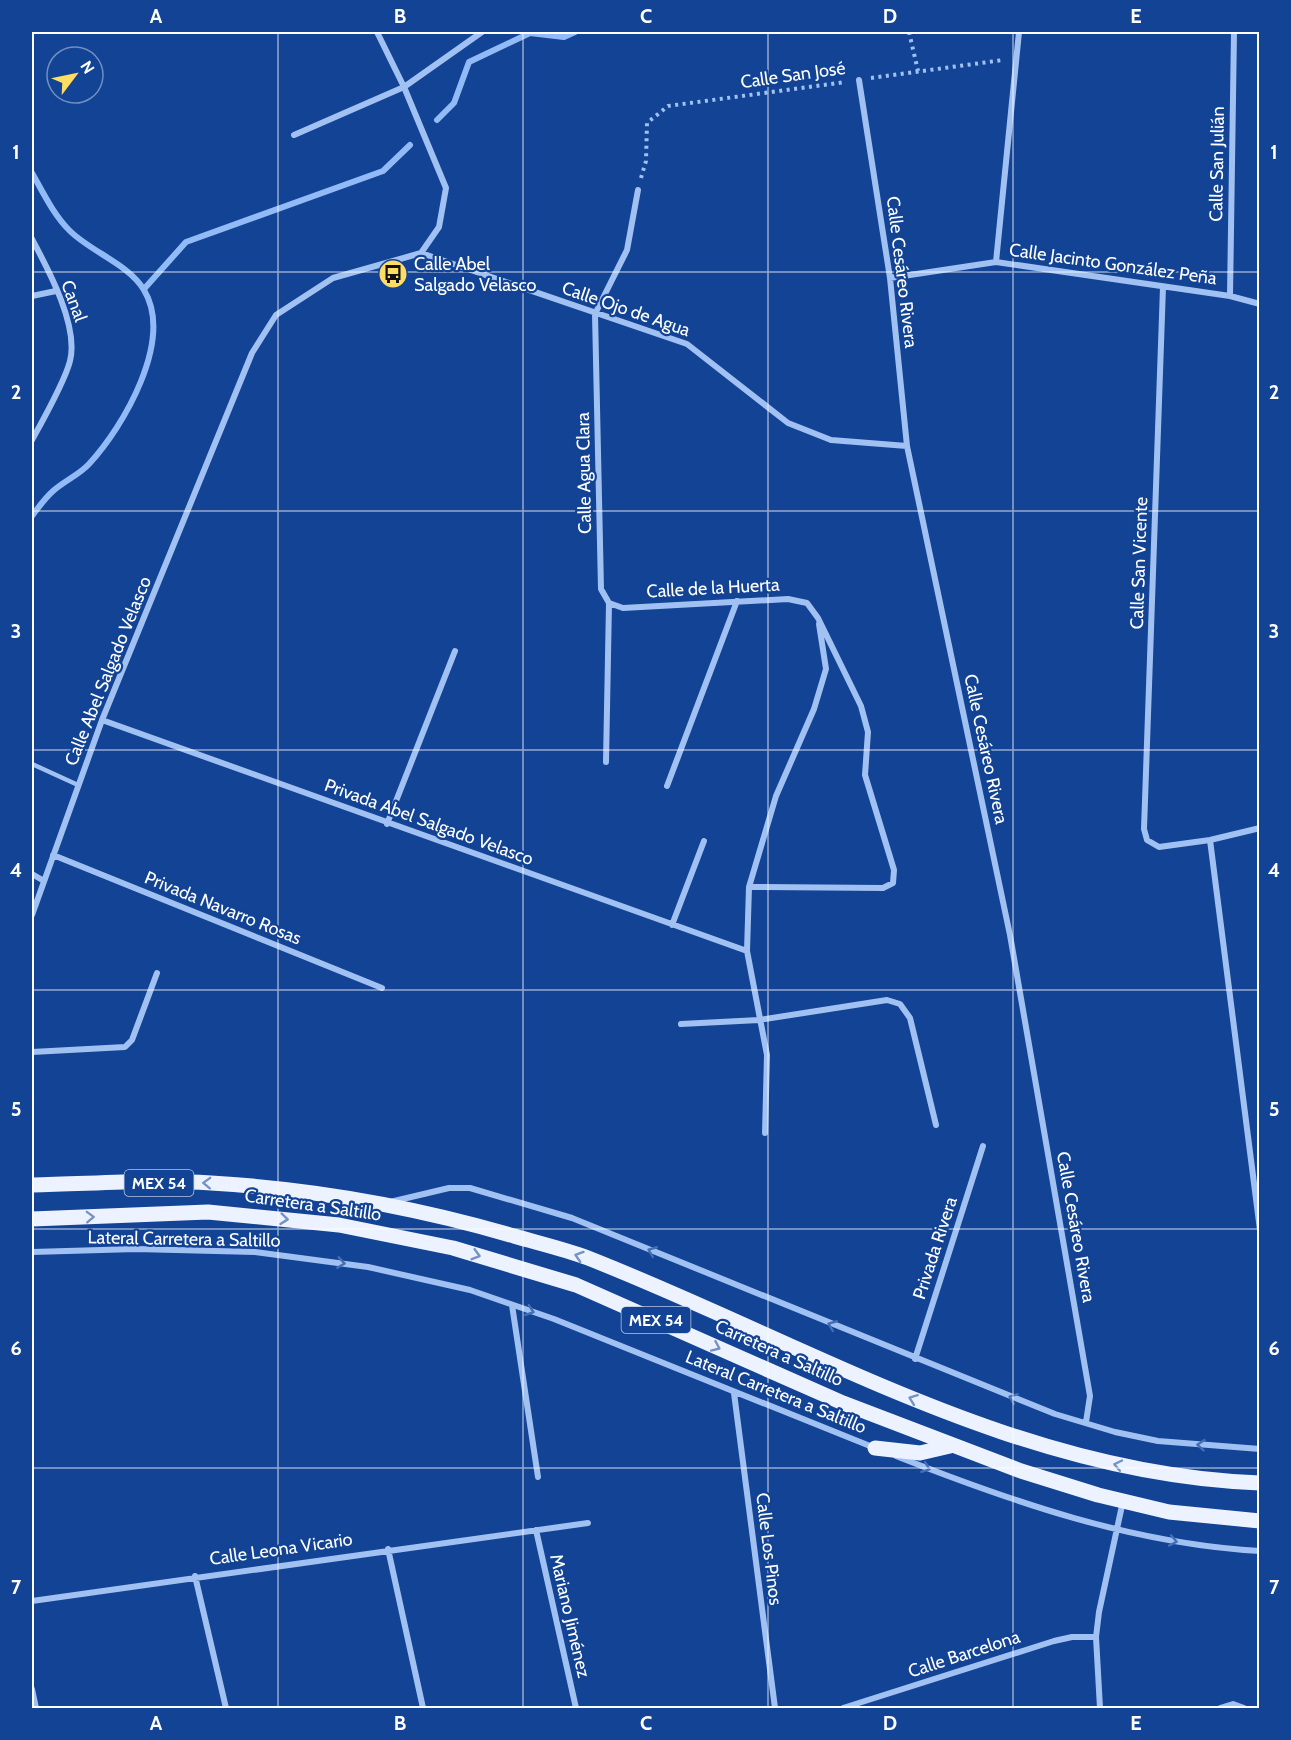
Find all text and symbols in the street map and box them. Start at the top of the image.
text: A [150,4,163,28]
text: B [394,4,406,28]
text: C [640,4,652,28]
text: D [883,4,897,28]
text: E [1130,4,1142,28]
north arrow [45,45,105,105]
text: N [76,57,98,77]
street label: Calle San José [739,57,847,93]
street label: Calle San Julián [1205,106,1229,222]
text: 1 [12,140,20,164]
text: 1 [1270,140,1278,164]
street label: Calle Cesáreo Rivera [882,195,922,350]
street label: Calle Jacinto González Peña [1008,239,1218,290]
place label: Calle Abel Salgado Velasco [414,253,536,296]
bus stop icon: Calle Abel Salgado Velasco [377,258,409,290]
street label: Canal [56,277,92,326]
street label: Calle Ojo de Agua [559,277,693,341]
text: 2 [11,380,21,404]
text: 2 [1269,380,1279,404]
street label: Calle Agua Clara [572,412,596,534]
street label: Calle San Vicente [1126,496,1152,630]
street label: Calle Abel Salgado Velasco [60,573,156,769]
street label: Calle de la Huerta [646,574,780,602]
text: 3 [11,619,21,643]
text: 3 [1269,619,1279,643]
street label: Calle Cesáreo Rivera [959,672,1013,826]
street label: Privada Abel Salgado Velasco [322,774,537,870]
text: 4 [10,858,22,882]
text: 4 [1268,858,1280,882]
street label: Privada Navarro Rosas [141,867,305,949]
text: 5 [11,1097,21,1121]
text: 5 [1269,1097,1279,1121]
street label: Calle Cesáreo Rivera [1052,1150,1100,1305]
road number: MEX 54 [124,1170,194,1196]
one-way arrow [202,1177,211,1189]
street label: Carretera a Saltillo [243,1185,383,1225]
street label: Privada Rivera [908,1194,962,1302]
one-way arrow [85,1210,94,1223]
one-way arrow [280,1212,289,1225]
street label: Lateral Carretera a Saltillo [87,1226,281,1252]
one-way arrow [647,1246,658,1258]
one-way arrow [470,1248,481,1260]
one-way arrow [574,1250,585,1263]
one-way arrow [337,1257,346,1269]
one-way arrow [524,1304,535,1317]
road number: MEX 54 [622,1307,690,1333]
street label: Carretera a Saltillo [712,1315,846,1391]
one-way arrow [827,1320,838,1332]
text: 6 [10,1336,22,1360]
text: 6 [1268,1336,1280,1360]
one-way arrow [710,1340,721,1352]
street label: Lateral Carretera a Saltillo [682,1346,870,1438]
one-way arrow [1008,1393,1019,1405]
one-way arrow [908,1394,919,1406]
one-way arrow [1197,1439,1206,1452]
one-way arrow [1114,1459,1124,1472]
one-way arrow [920,1461,931,1473]
street label: Calle Los Pinos [751,1492,787,1606]
street label: Calle Leona Vicario [208,1528,354,1570]
one-way arrow [1168,1534,1178,1547]
street label: Mariano Jiménez [545,1552,595,1681]
text: 7 [11,1575,22,1599]
text: 7 [1269,1575,1280,1599]
street label: Calle Barcelona [905,1625,1023,1682]
text: A [150,1711,163,1735]
text: B [394,1711,406,1735]
text: C [640,1711,652,1735]
text: D [883,1711,897,1735]
text: E [1130,1711,1142,1735]

